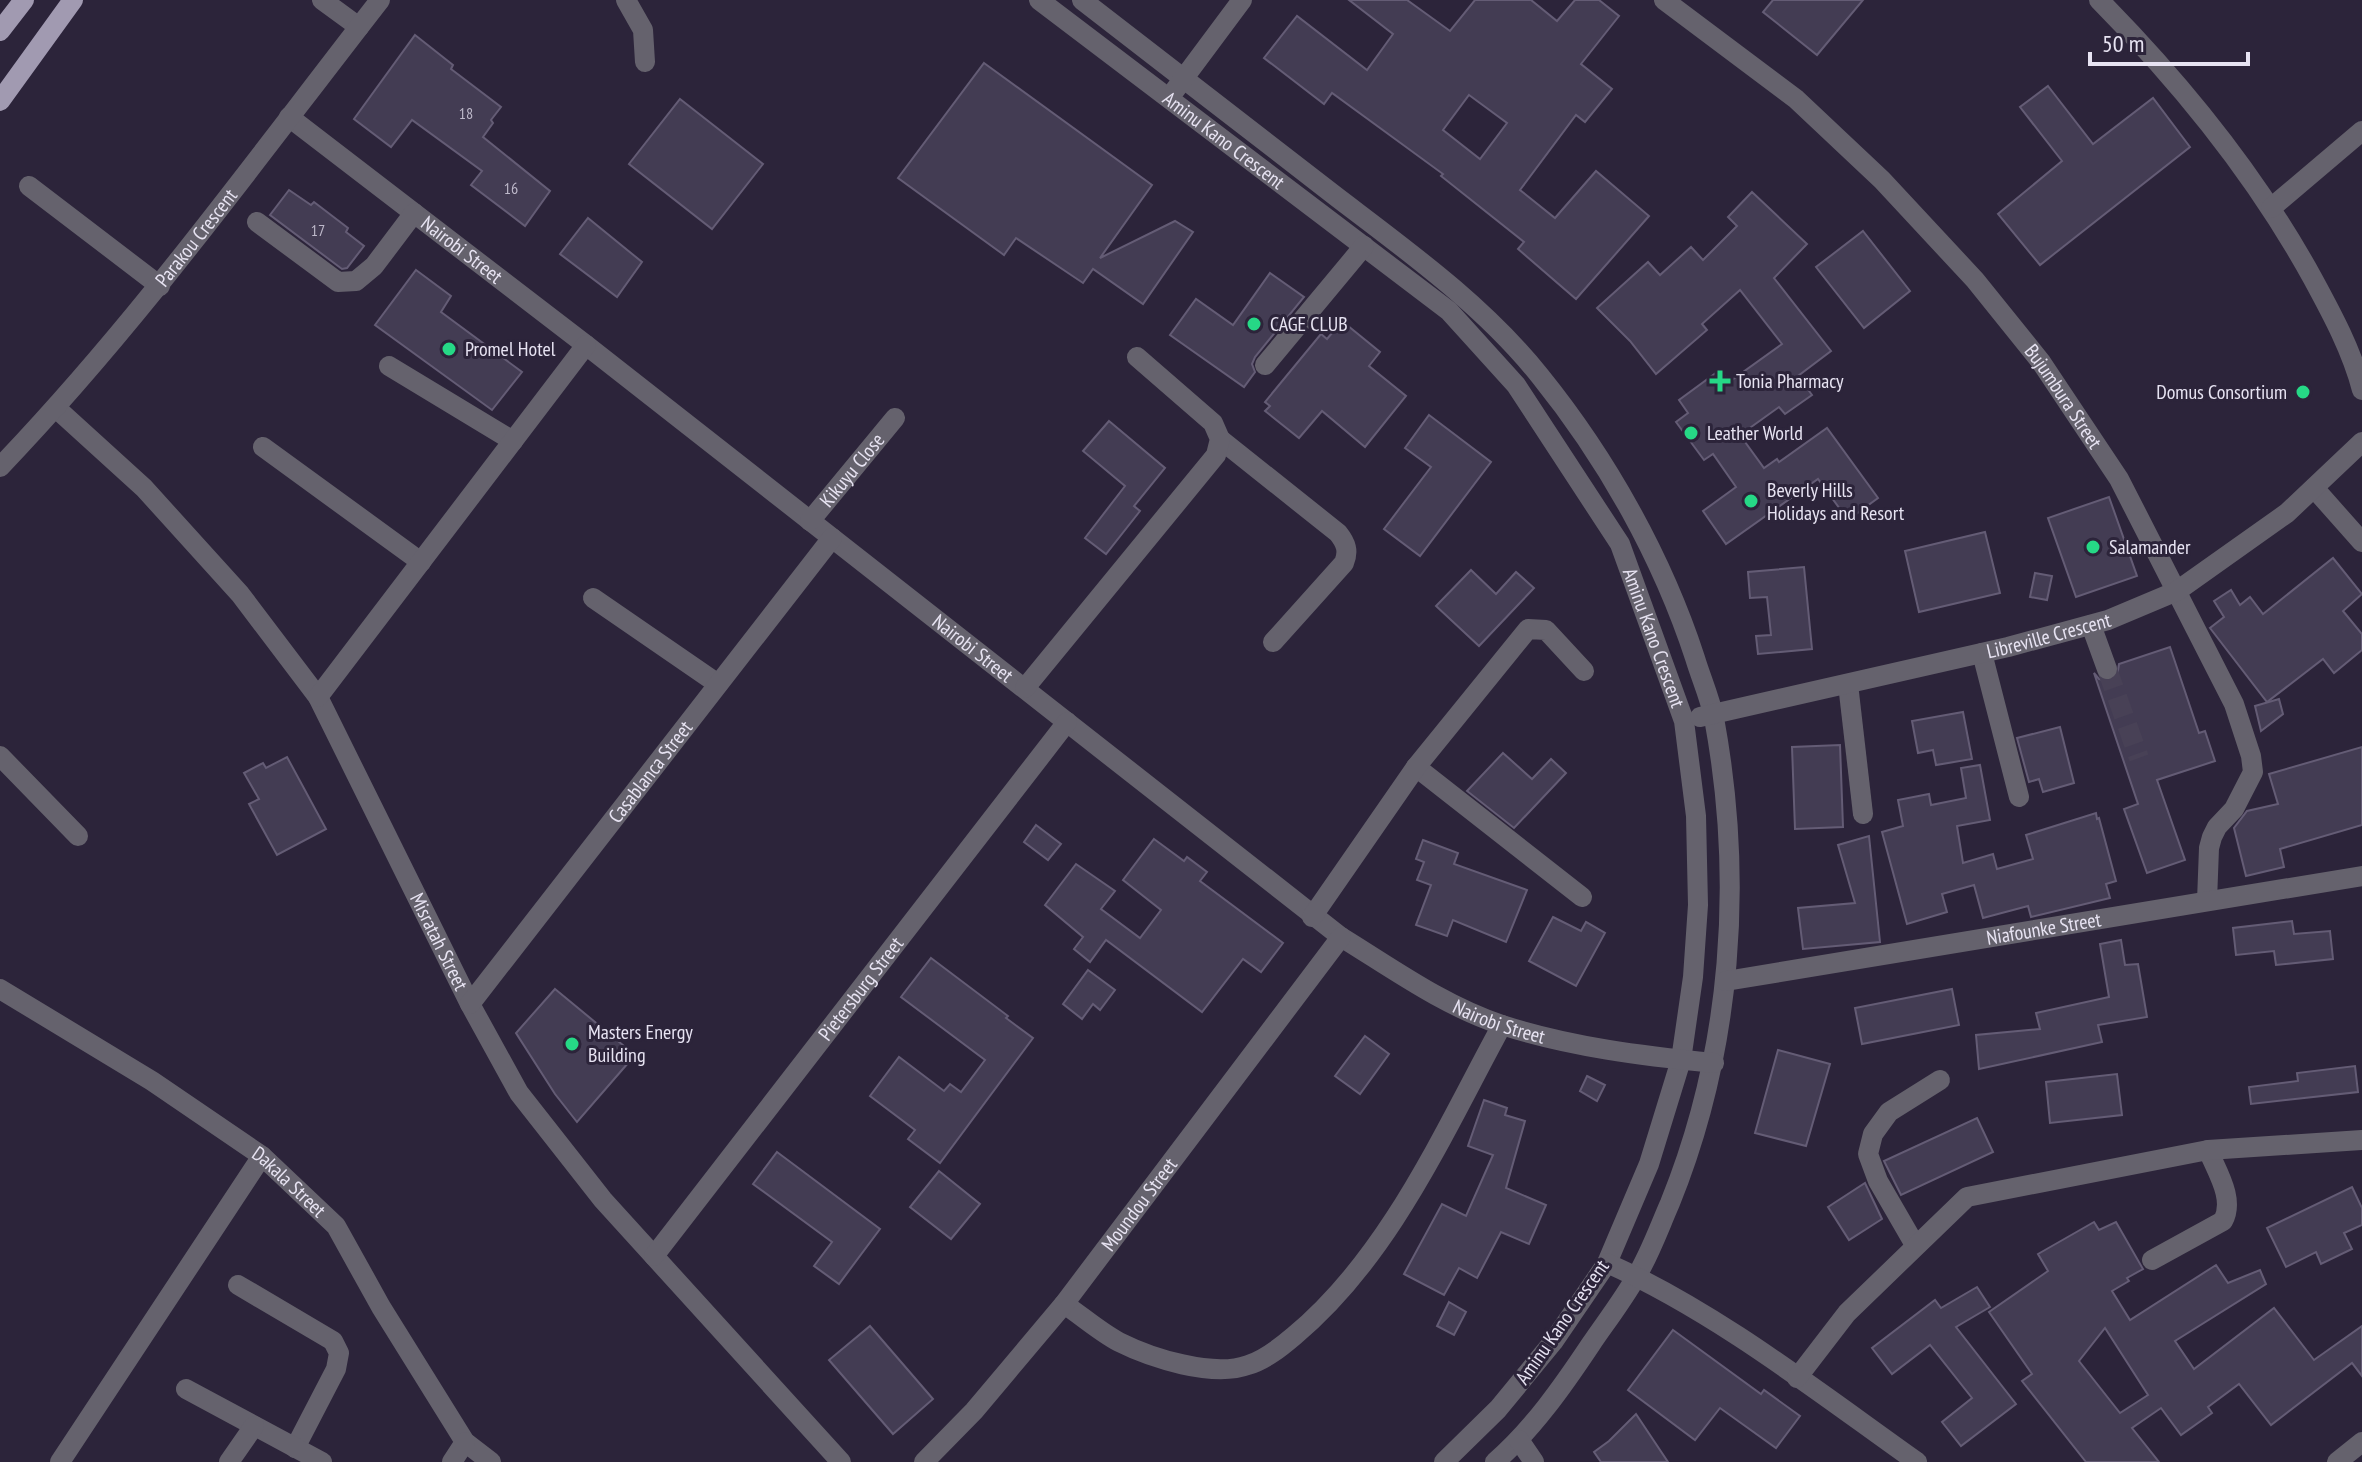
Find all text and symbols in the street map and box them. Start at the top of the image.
scale bar [2090,16,2248,66]
text: 50 m [2102,28,2144,59]
street label: Aminu Kano Crescent [1158,86,1290,195]
house number: 18 [459,103,473,123]
house number: 16 [504,178,518,198]
street label: Parakou Crescent [150,183,243,292]
street label: Nairobi Street [416,210,508,290]
house number: 17 [311,220,325,240]
place label: CAGE CLUB [1270,311,1348,337]
marker: CAGE CLUB [1245,315,1263,333]
place label: Promel Hotel [465,336,556,362]
street label: Bujumbura Street [2019,339,2108,454]
marker: Promel Hotel [440,340,458,358]
place label: Tonia Pharmacy [1736,368,1844,394]
marker: Tonia Pharmacy [1711,372,1729,390]
place label: Domus Consortium [2156,379,2287,405]
marker: Domus Consortium [2294,383,2312,401]
place label: Leather World [1707,420,1803,446]
marker: Leather World [1682,424,1700,442]
street label: Kikuyu Close [814,428,890,513]
place label: Beverly Hills Holidays and Resort [1767,477,1905,526]
marker: Beverly Hills Holidays and Resort [1742,492,1760,510]
place label: Salamander [2109,534,2191,560]
marker: Salamander [2084,538,2102,556]
street label: Aminu Kano Crescent [1617,564,1691,711]
street label: Libreville Crescent [1984,607,2114,664]
street label: Nairobi Street [927,608,1019,688]
street label: Casablanca Street [602,715,699,828]
street label: Misratah Street [404,889,474,995]
street label: Niafounke Street [1985,906,2103,951]
street label: Pietersburg Street [812,931,910,1046]
street label: Nairobi Street [1449,993,1548,1050]
place label: Masters Energy Building [588,1019,693,1068]
marker: Masters Energy Building [563,1035,581,1053]
street label: Dakala Street [247,1140,332,1223]
street label: Moundou Street [1095,1152,1183,1256]
street label: Aminu Kano Crescent [1509,1254,1615,1389]

